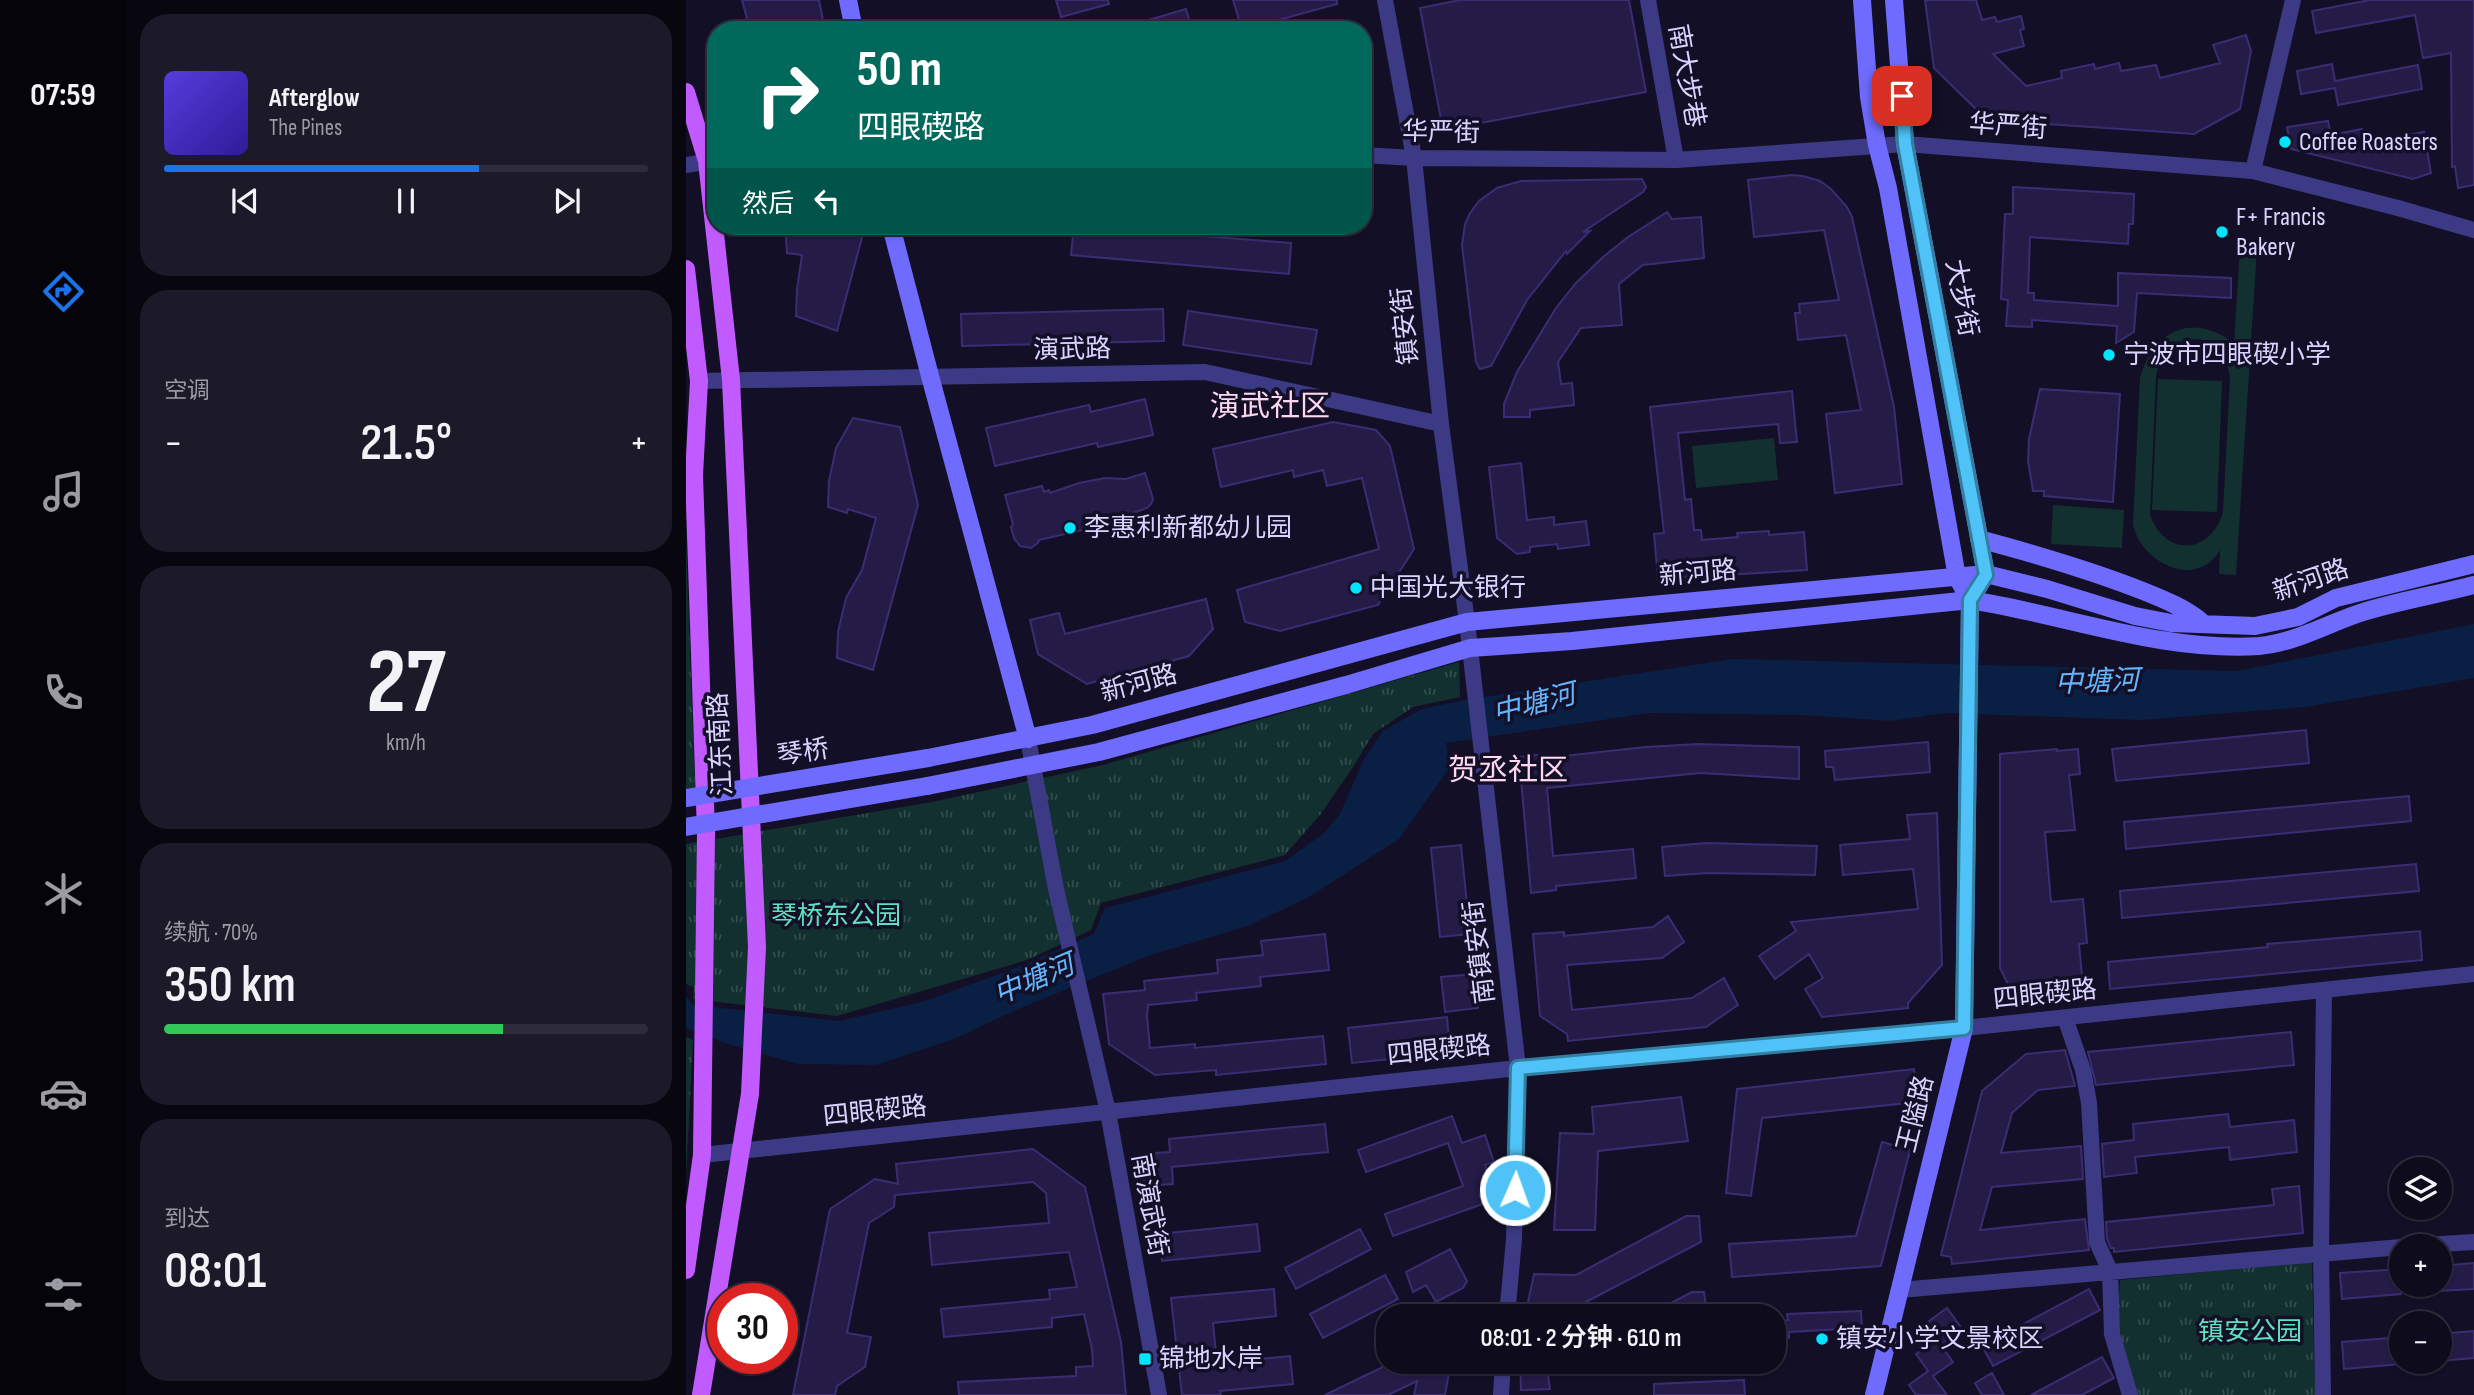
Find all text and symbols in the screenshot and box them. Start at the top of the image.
street label: 南大步巷 [1662,22,1710,130]
text: 50 m [857,41,942,100]
icon: right [742,49,833,140]
pin [1872,66,1932,126]
text: 07:59 [30,76,96,115]
icon: arrive [1883,77,1921,115]
text: Afterglow [269,83,360,114]
text: 四眼碶路 [857,109,985,148]
street label: 华严街 [1968,109,2048,145]
text: The Pines [269,114,342,142]
street label: 华严街 [1402,117,1480,149]
place label: Coffee Roasters [2299,127,2438,158]
marker: Coffee Roasters [2277,134,2293,150]
icon: previous [226,182,264,220]
icon: pause [387,182,425,220]
icon: next [548,182,586,220]
icon: left [808,182,846,220]
text: 然后 [742,189,794,220]
place label: F+ Francis Bakery [2236,202,2326,263]
marker: F+ Francis Bakery [2214,224,2230,240]
street label: 大步街 [1938,257,1984,339]
icon: directions [39,267,88,316]
street label: 镇安街 [1387,286,1425,366]
street label: 演武路 [1033,334,1111,366]
place label: 宁波市四眼碶小学 [2123,340,2331,371]
marker: 宁波市四眼碶小学 [2101,347,2117,363]
text: 空调 [164,377,210,405]
district label: 演武社区 [1210,389,1330,425]
text: 21.5° [360,412,452,475]
text: − [164,421,183,466]
text: + [629,421,648,466]
icon: music [39,467,88,516]
place label: 李惠利新都幼儿园 [1084,513,1292,544]
marker: 李惠利新都幼儿园 [1062,520,1078,536]
street label: 新河路 [2269,554,2353,608]
street label: 新河路 [1658,555,1738,593]
place label: 中国光大银行 [1370,573,1526,604]
marker: 中国光大银行 [1348,580,1364,596]
text: 27 [366,629,446,738]
street label: 新河路 [1097,659,1181,709]
water label: 中塘河 [2054,664,2145,700]
icon: phone [39,668,88,717]
water label: 中塘河 [1489,677,1584,730]
street label: 江东南路 [703,691,739,797]
text: km/h [386,729,426,757]
street label: 琴桥 [775,734,831,772]
district label: 贺丞社区 [1448,753,1568,789]
icon: climate [39,869,88,918]
street label: 南镇安街 [1458,898,1502,1006]
park label: 琴桥东公园 [771,901,901,932]
text: 续航 · 70% [164,919,258,947]
water label: 中塘河 [989,946,1084,1012]
text: 350 km [164,954,296,1017]
street label: 四眼碶路 [1992,974,2098,1016]
street label: 四眼碶路 [1386,1030,1492,1072]
icon: car [39,1069,88,1118]
street label: 王隘路 [1892,1072,1940,1156]
street label: 四眼碶路 [822,1091,928,1133]
street label: 南演武街 [1125,1151,1173,1259]
position arrow [1478,1153,1552,1227]
map controls [2389,1157,2452,1374]
button: layers [2389,1157,2452,1220]
text: 到达 [164,1205,210,1233]
button: + [2389,1234,2452,1297]
text: 08:01 [164,1240,266,1303]
icon: filters [39,1270,88,1319]
speed limit sign: 30 [707,1283,798,1374]
button: − [2389,1311,2452,1374]
park label: 镇安公园 [2198,1317,2302,1348]
text: 08:01 · 2 分钟 · 610 m [1481,1323,1681,1354]
place label: 镇安小学文景校区 [1836,1324,2044,1355]
marker: 镇安小学文景校区 [1814,1331,1830,1347]
place label: 锦地水岸 [1159,1344,1263,1375]
marker: 锦地水岸 [1137,1351,1153,1367]

